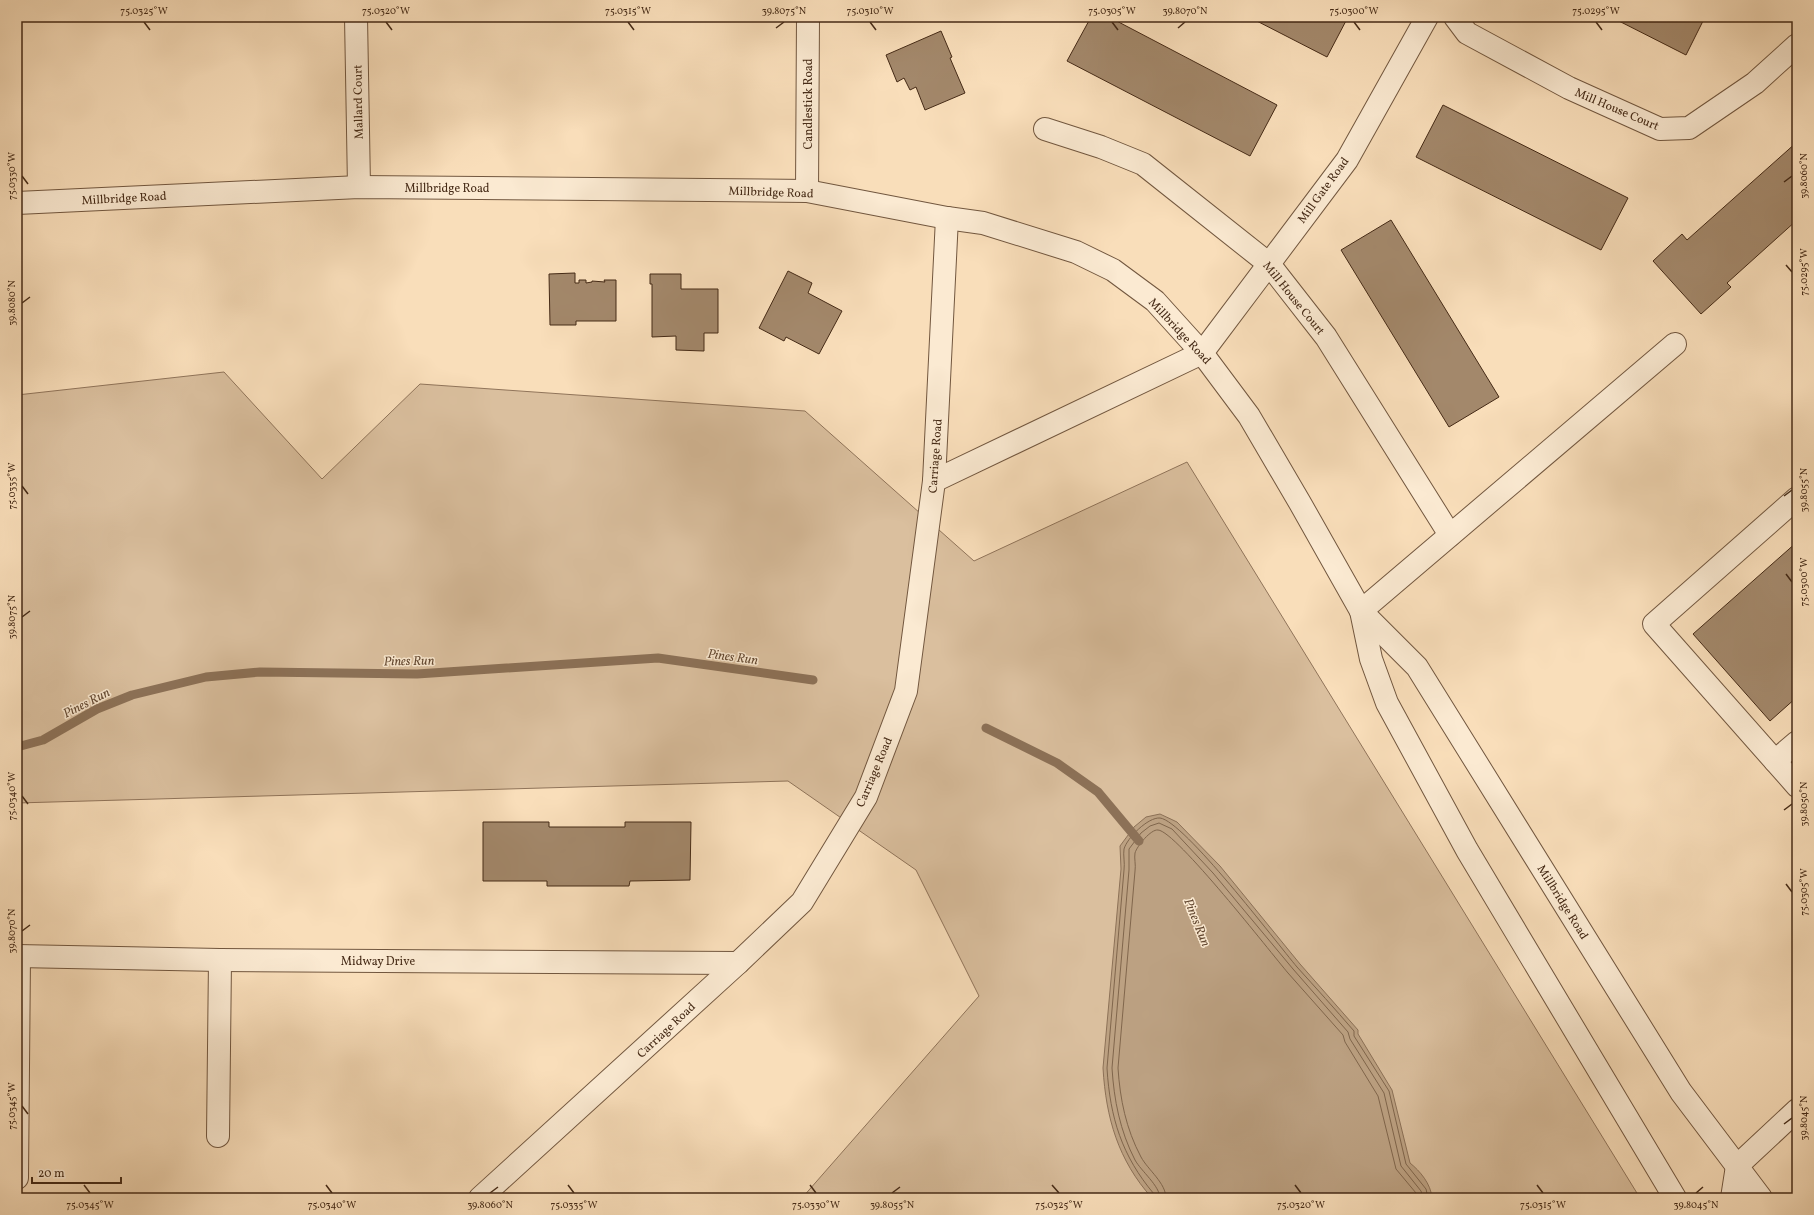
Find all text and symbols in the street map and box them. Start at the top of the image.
text: 75.0325°W [120,4,168,18]
text: 75.0320°W [362,4,410,18]
text: 75.0315°W [605,4,651,18]
text: 39.8075°N [762,4,807,18]
text: 75.0310°W [847,4,893,18]
text: 75.0305°W [1088,4,1136,18]
text: 39.8070°N [1163,4,1208,18]
text: 75.0300°W [1330,4,1379,18]
text: 75.0295°W [1572,4,1620,18]
street label: Candlestick Road [801,58,817,150]
street label: Mallard Court [350,64,368,139]
street label: Mill House Court [1572,85,1661,135]
text: 75.0330°W [5,152,19,200]
text: 39.8060°N [1797,153,1811,199]
street label: Mill Gate Road [1294,154,1353,227]
street label: Millbridge Road [404,181,490,197]
street label: Millbridge Road [728,184,814,202]
street label: Millbridge Road [81,189,167,209]
text: 75.0295°W [1797,248,1811,296]
street label: Mill House Court [1259,259,1328,339]
text: 39.8080°N [5,280,19,326]
street label: Millbridge Road [1144,295,1214,368]
street label: Carriage Road [925,418,947,494]
text: 75.0335°W [5,462,19,510]
text: 39.8055°N [1797,467,1811,512]
text: 75.0300°W [1797,558,1811,607]
text: 39.8075°N [5,594,19,639]
water label: Pines Run [706,646,759,670]
water label: Pines Run [384,653,435,671]
water label: Pines Run [60,684,114,723]
street label: Carriage Road [853,735,897,810]
text: 75.0340°W [5,772,19,820]
text: 39.8050°N [1797,781,1811,827]
street label: Millbridge Road [1533,862,1592,943]
text: 75.0305°W [1797,868,1811,916]
water label: Pines Run [1178,896,1214,950]
text: 39.8070°N [5,908,19,954]
street label: Midway Drive [341,954,415,970]
street label: Carriage Road [634,999,700,1062]
text: 75.0345°W [5,1082,19,1130]
text: 39.8045°N [1797,1095,1811,1140]
scale bar [32,1159,121,1185]
text: 20 m [38,1166,65,1182]
text: 75.0345°W [66,1198,114,1212]
text: 75.0340°W [308,1198,356,1212]
text: 39.8060°N [467,1198,513,1212]
text: 75.0335°W [550,1198,598,1212]
text: 75.0330°W [792,1198,840,1212]
text: 39.8055°N [870,1198,915,1212]
text: 75.0325°W [1035,1198,1083,1212]
text: 75.0320°W [1277,1198,1325,1212]
text: 75.0315°W [1520,1198,1566,1212]
text: 39.8045°N [1674,1198,1719,1212]

